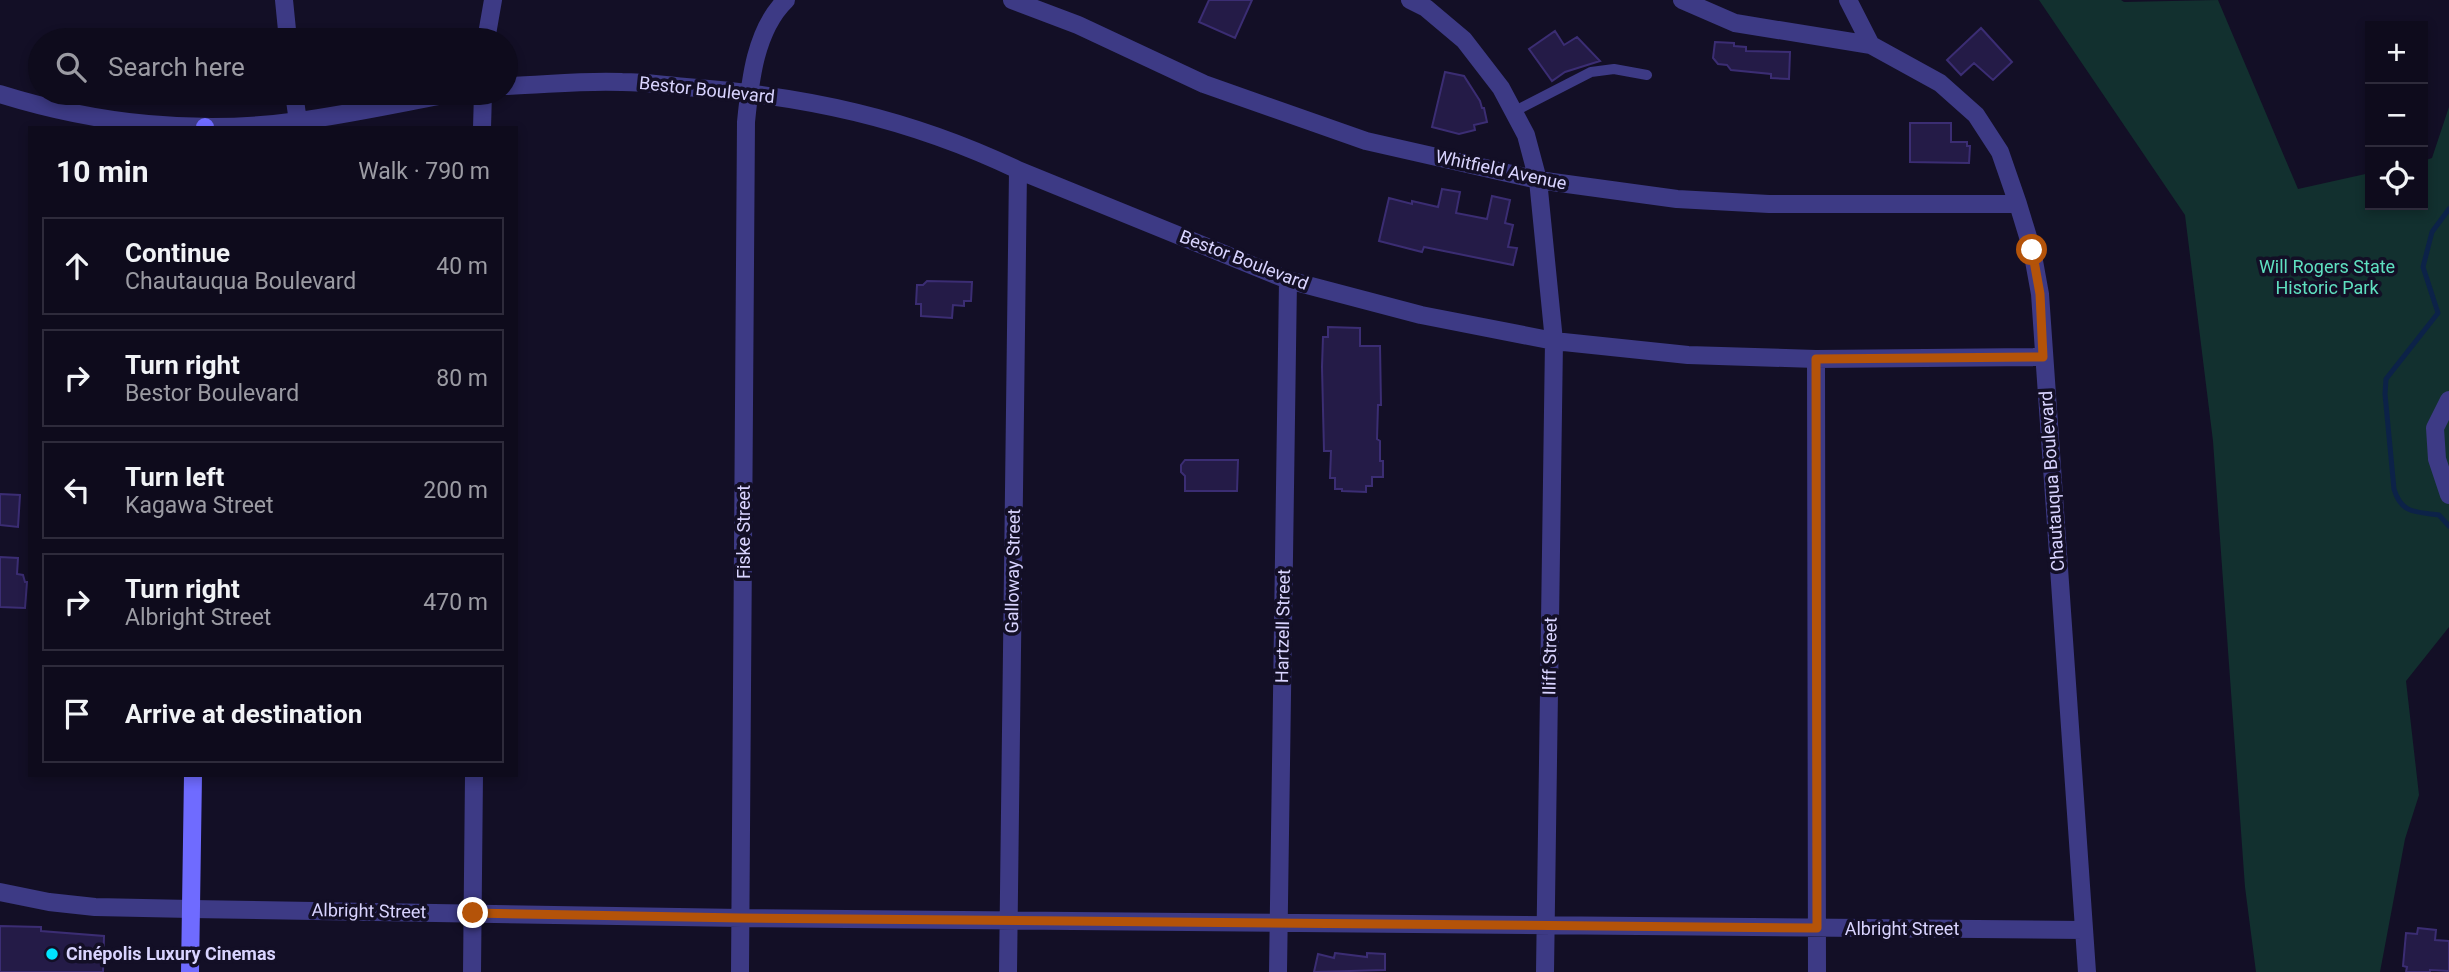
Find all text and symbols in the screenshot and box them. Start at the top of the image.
map controls [2365,21,2428,210]
button: + [2365,21,2428,84]
search box [28,28,518,105]
icon: search [52,48,90,86]
text: Search here [108,52,245,82]
street label: Bestor Boulevard [638,72,776,107]
button: − [2365,84,2428,147]
street label: Whitfield Avenue [1434,145,1569,194]
button: locate [2365,147,2428,210]
text: 10 min [56,154,149,189]
text: Walk · 790 m [358,158,490,185]
street label: Bestor Boulevard [1177,225,1312,294]
route start [2016,234,2047,265]
text: Continue [125,238,230,268]
icon: ahead [58,247,96,285]
text: 40 m [436,253,488,280]
park label: Will Rogers State Historic Park [2259,256,2395,298]
text: Chautauqua Boulevard [125,268,356,295]
text: Turn right [125,350,240,380]
icon: right [58,359,96,397]
text: 80 m [436,365,488,392]
text: Bestor Boulevard [125,380,299,407]
street label: Chautauqua Boulevard [2035,390,2068,572]
text: Turn left [125,462,224,492]
icon: left [58,471,96,509]
text: 200 m [423,477,488,504]
street label: Fiske Street [733,485,754,579]
text: Kagawa Street [125,492,274,519]
street label: Galloway Street [1001,508,1024,634]
street label: Hartzell Street [1271,569,1294,683]
text: Turn right [125,574,240,604]
icon: right [58,583,96,621]
text: 470 m [423,589,488,616]
text: Albright Street [125,604,271,631]
street label: Iliff Street [1538,617,1561,695]
icon: arrive [58,695,96,733]
text: Arrive at destination [125,699,362,729]
route end [457,897,488,928]
street label: Albright Street [312,899,427,922]
street label: Albright Street [1845,918,1959,939]
place label: Cinépolis Luxury Cinemas [66,943,276,964]
marker: Cinépolis Luxury Cinemas [44,946,60,962]

